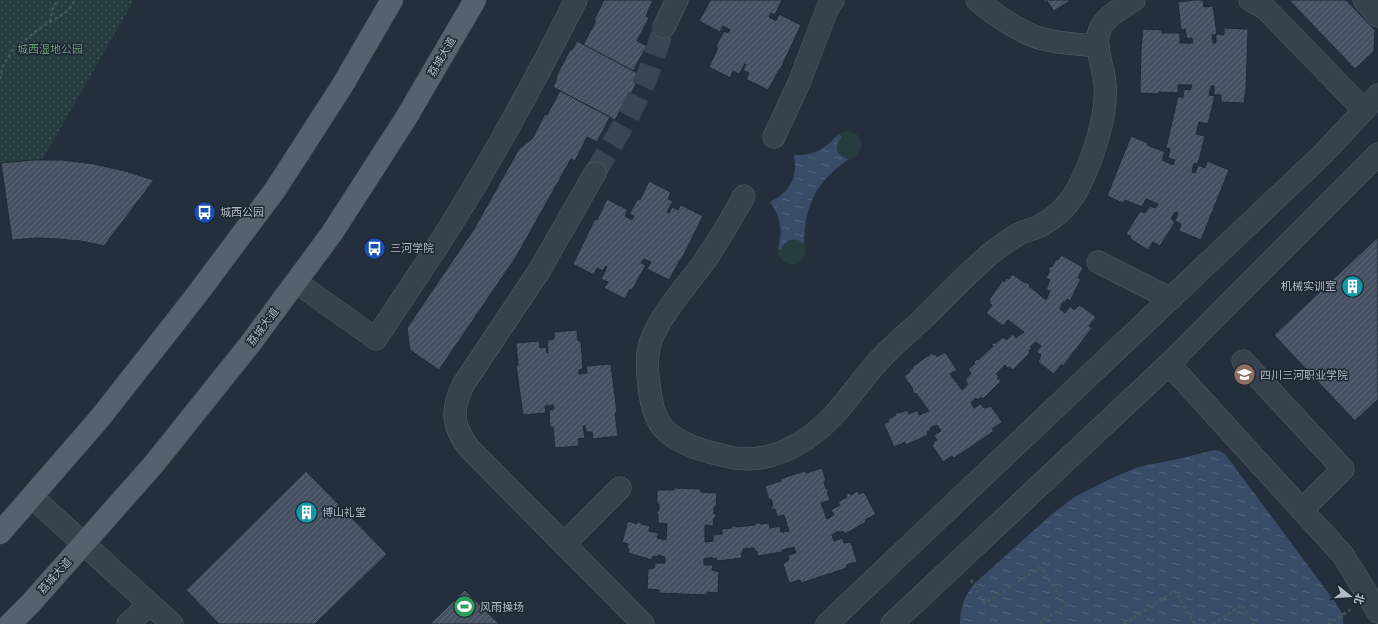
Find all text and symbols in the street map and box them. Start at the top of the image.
street label: 荔城大道 [425,35,459,79]
park label: 城西湿地公园 [17,43,83,56]
bus stop icon: 城西公园 [192,199,218,225]
place label: 城西公园 [220,206,264,219]
bus stop icon: 三河学院 [361,235,387,261]
place label: 三河学院 [390,242,434,255]
building icon: 机械实训室 [1339,273,1365,299]
place label: 机械实训室 [1281,280,1336,293]
street label: 荔城大道 [245,306,281,348]
school or university icon: 四川三河职业学院 [1232,362,1258,388]
place label: 四川三河职业学院 [1260,369,1348,382]
building icon: 博山礼堂 [293,499,319,525]
place label: 博山礼堂 [322,506,366,519]
street label: 荔城大道 [35,555,75,597]
north arrow [1330,576,1370,616]
text: 北 [1351,592,1367,606]
sports icon: 风雨操场 [452,594,478,620]
place label: 风雨操场 [480,601,524,614]

